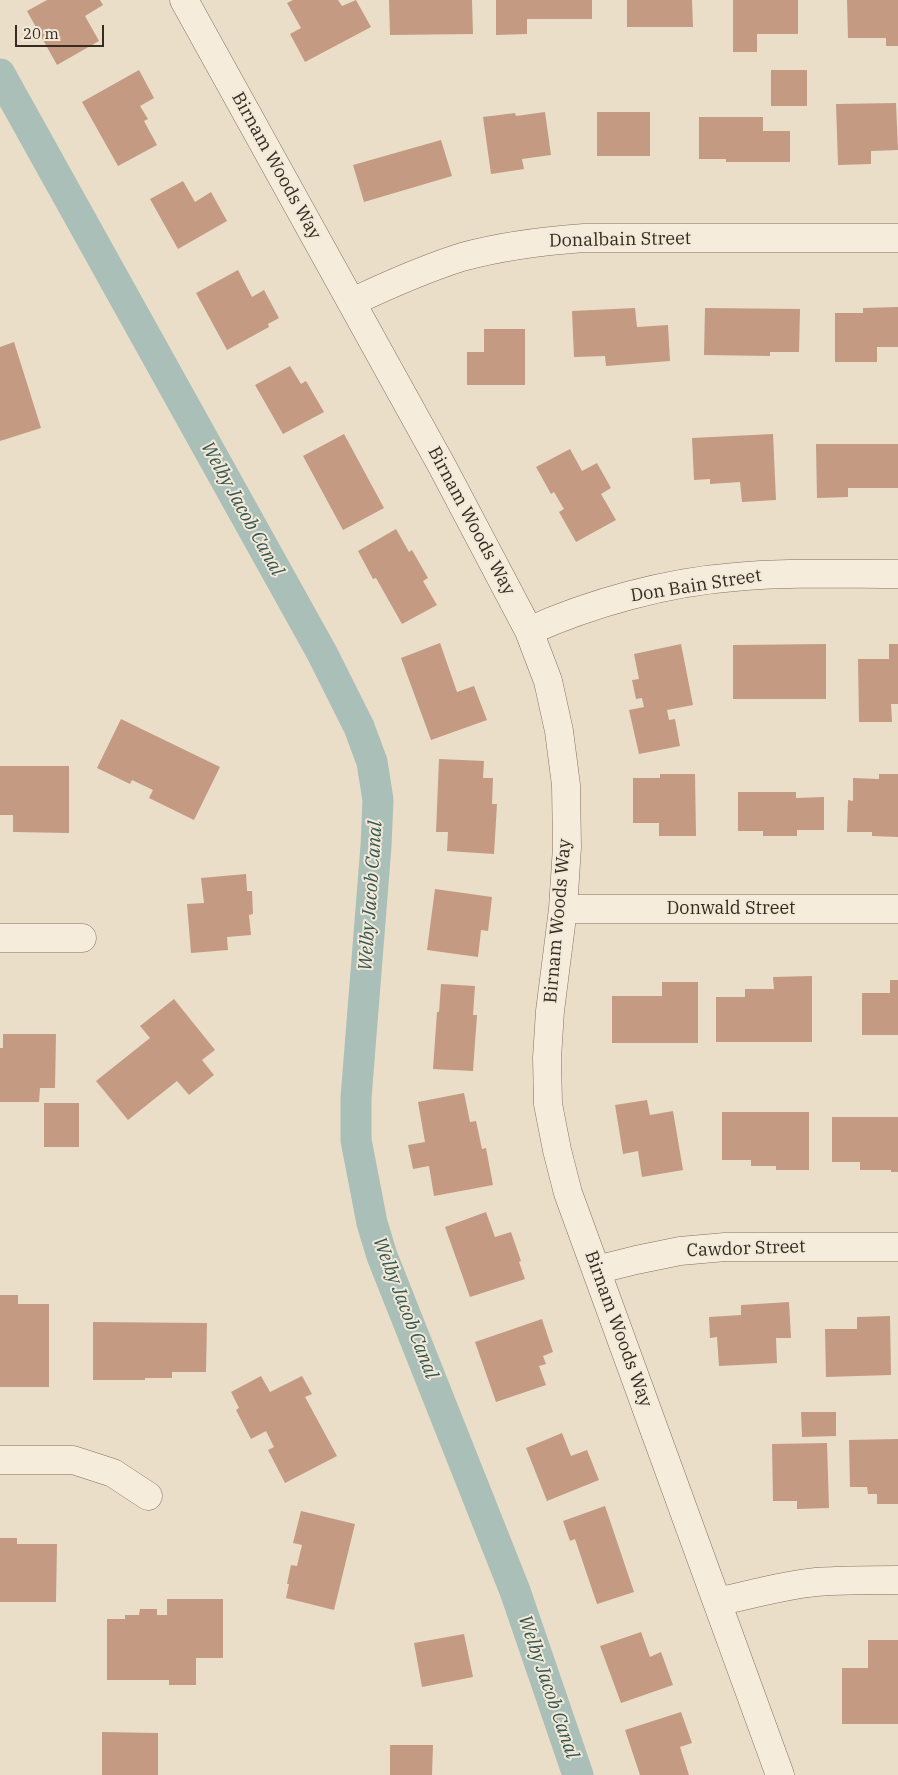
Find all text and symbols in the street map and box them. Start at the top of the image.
scale bar [18,15,106,47]
text: 20 m [23,24,59,43]
street label: Birnam Woods Way [227,89,325,243]
street label: Donalbain Street [549,228,691,252]
water label: Welby Jacob Canal [196,438,288,580]
street label: Birnam Woods Way [423,443,519,599]
street label: Don Bain Street [629,565,763,607]
water label: Welby Jacob Canal [354,820,388,972]
street label: Birnam Woods Way [540,838,576,1004]
street label: Donwald Street [667,898,795,920]
water label: Welby Jacob Canal [367,1234,443,1382]
street label: Cawdor Street [686,1236,806,1262]
street label: Birnam Woods Way [580,1248,656,1410]
water label: Welby Jacob Canal [513,1612,583,1762]

